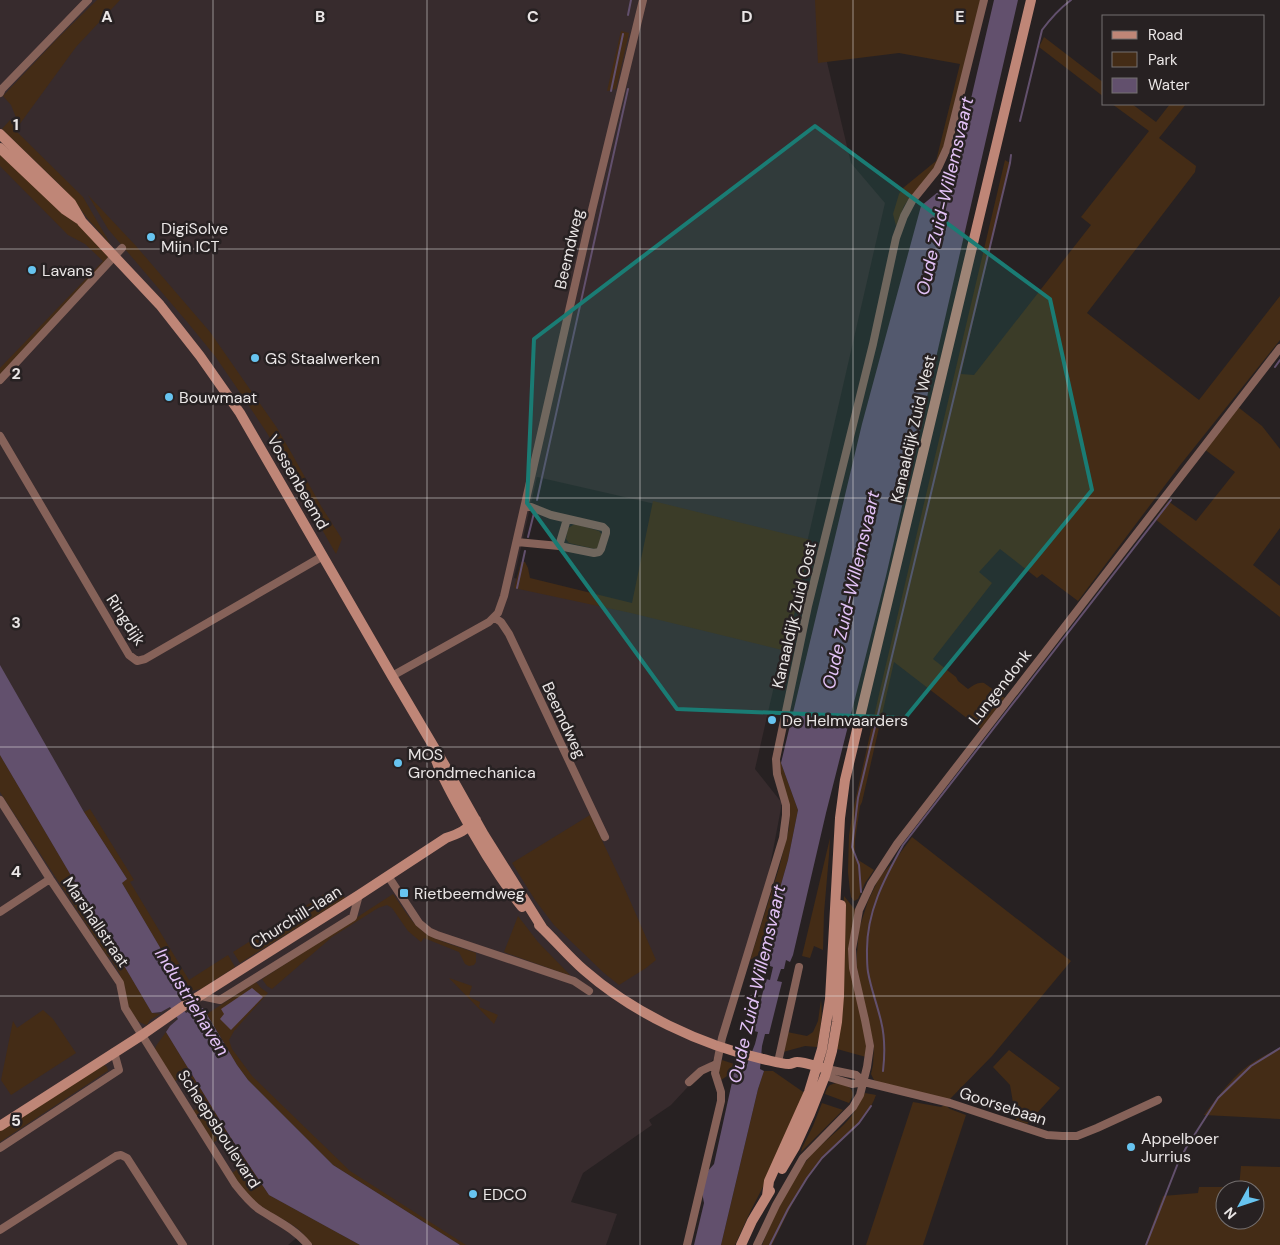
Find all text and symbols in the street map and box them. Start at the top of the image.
text: A [101,6,113,27]
text: B [315,6,325,27]
text: C [527,6,539,27]
text: D [741,6,753,27]
text: E [955,6,965,27]
legend [1102,15,1265,105]
text: Road [1148,25,1183,45]
text: Park [1148,50,1178,70]
text: Water [1148,75,1190,95]
water label: Oude Zuid-Willemsvaart [910,93,980,298]
text: 1 [13,114,19,135]
street label: Beemdweg [550,207,588,291]
place label: DigiSolve Mijn ICT [161,218,228,257]
marker: DigiSolve Mijn ICT [145,231,157,243]
place label: Lavans [42,260,93,281]
marker: Lavans [26,264,38,276]
place label: GS Staalwerken [265,348,380,369]
marker: GS Staalwerken [249,352,261,364]
street label: Kanaaldijk Zuid West [886,353,940,505]
text: 2 [11,363,21,384]
place label: Bouwmaat [179,387,257,408]
marker: Bouwmaat [163,391,175,403]
street label: Vossenbeemd [262,431,334,533]
water label: Oude Zuid-Willemsvaart [816,487,886,692]
street label: Kanaaldijk Zuid Oost [767,540,821,690]
street label: Ringdijk [102,590,150,650]
text: 3 [11,612,21,633]
street label: Lungendonk [964,645,1036,729]
street label: Beemdweg [537,678,591,762]
place label: De Helmvaarders [782,710,908,731]
marker: De Helmvaarders [766,714,778,726]
place label: MOS Grondmechanica [408,744,536,783]
marker: MOS Grondmechanica [392,757,404,769]
text: 4 [11,861,21,882]
street label: Marshallstraat [58,873,134,971]
street label: Churchill-laan [247,881,345,953]
water label: Oude Zuid-Willemsvaart [722,881,792,1086]
place label: Rietbeemdweg [414,883,525,904]
marker: Rietbeemdweg [398,887,410,899]
water label: Industriehaven [149,943,235,1061]
street label: Scheepsboulevard [173,1066,265,1192]
street label: Goorsebaan [957,1082,1049,1130]
text: 5 [11,1110,21,1131]
place label: Appelboer Jurrius [1141,1128,1219,1167]
marker: Appelboer Jurrius [1125,1141,1137,1153]
north arrow [1215,1180,1265,1230]
place label: EDCO [483,1184,527,1205]
marker: EDCO [467,1188,479,1200]
text: N [1220,1204,1240,1223]

